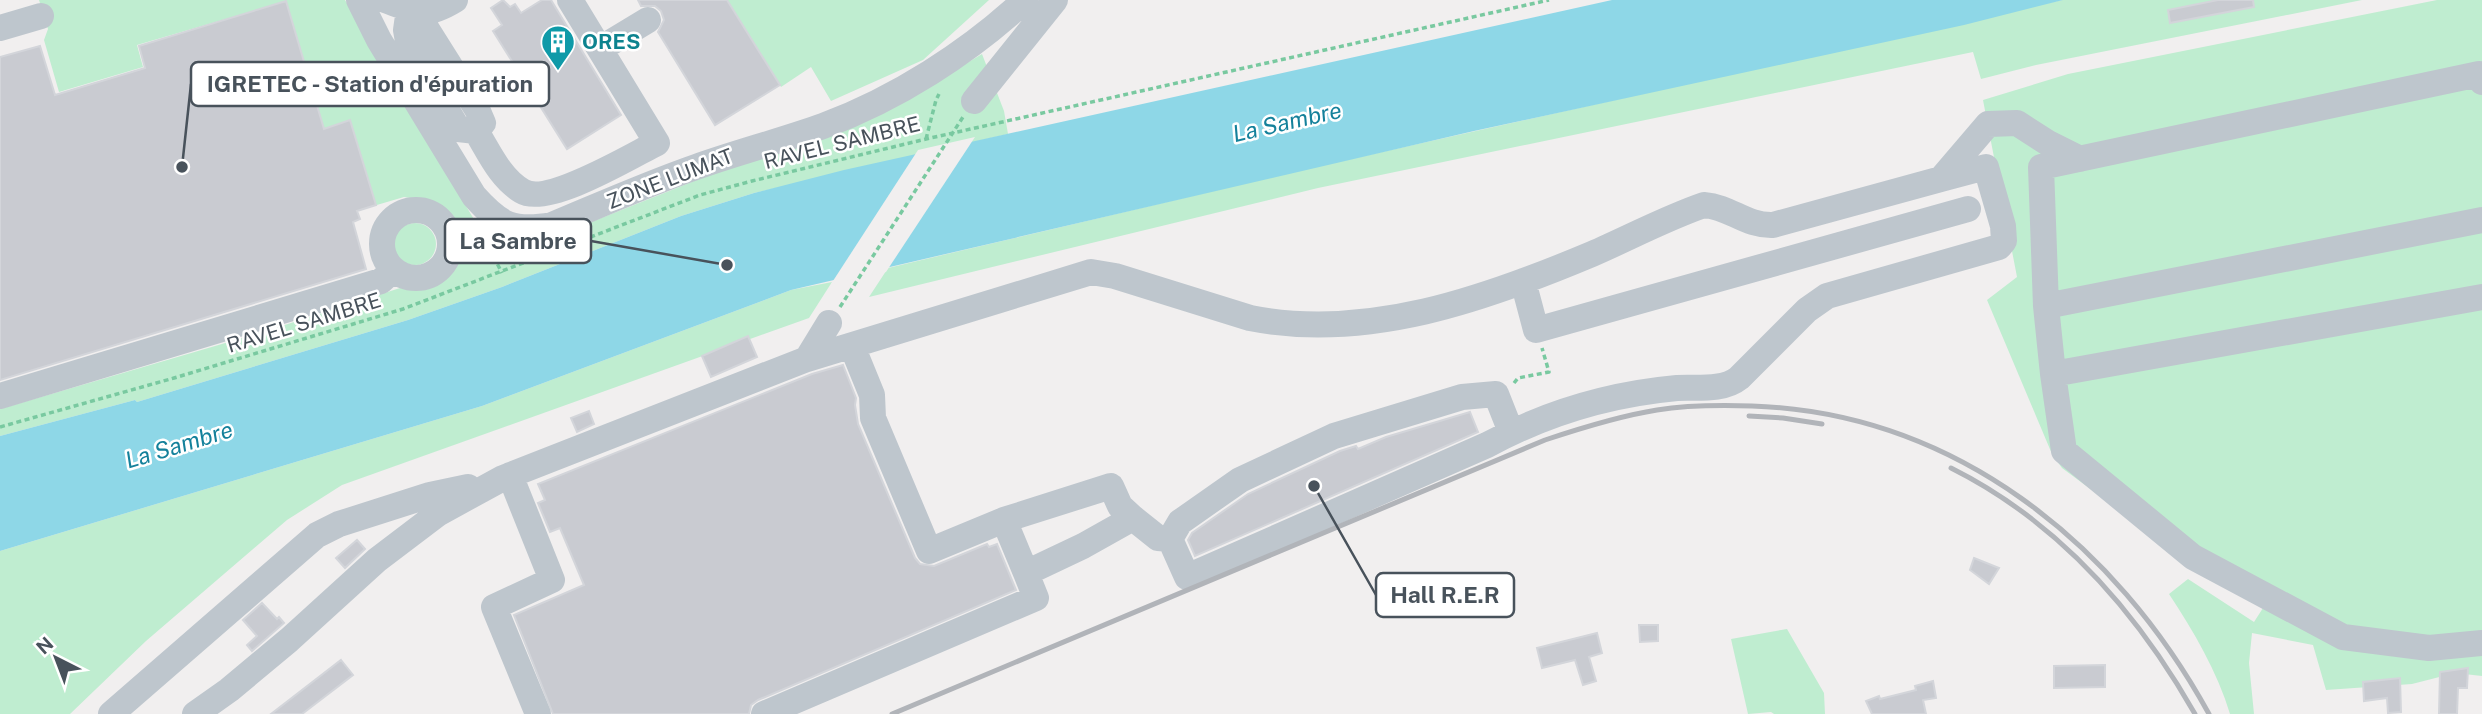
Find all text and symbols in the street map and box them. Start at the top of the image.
building icon: ORES [539,23,577,72]
place label: ORES [582,29,641,54]
callout: IGRETEC - Station d'épuration [191,62,549,106]
text: IGRETEC - Station d'épuration [207,70,533,97]
water label: La Sambre [1230,96,1344,147]
street label: RAVEL SAMBRE [761,111,923,174]
street label: ZONE LUMAT [603,143,736,214]
callout: La Sambre [445,219,591,263]
text: La Sambre [459,227,577,254]
street label: RAVEL SAMBRE [224,287,384,358]
water label: La Sambre [122,415,236,474]
callout: Hall R.E.R [1376,573,1514,617]
text: Hall R.E.R [1390,581,1500,608]
north arrow [21,623,91,693]
text: N [32,632,58,659]

